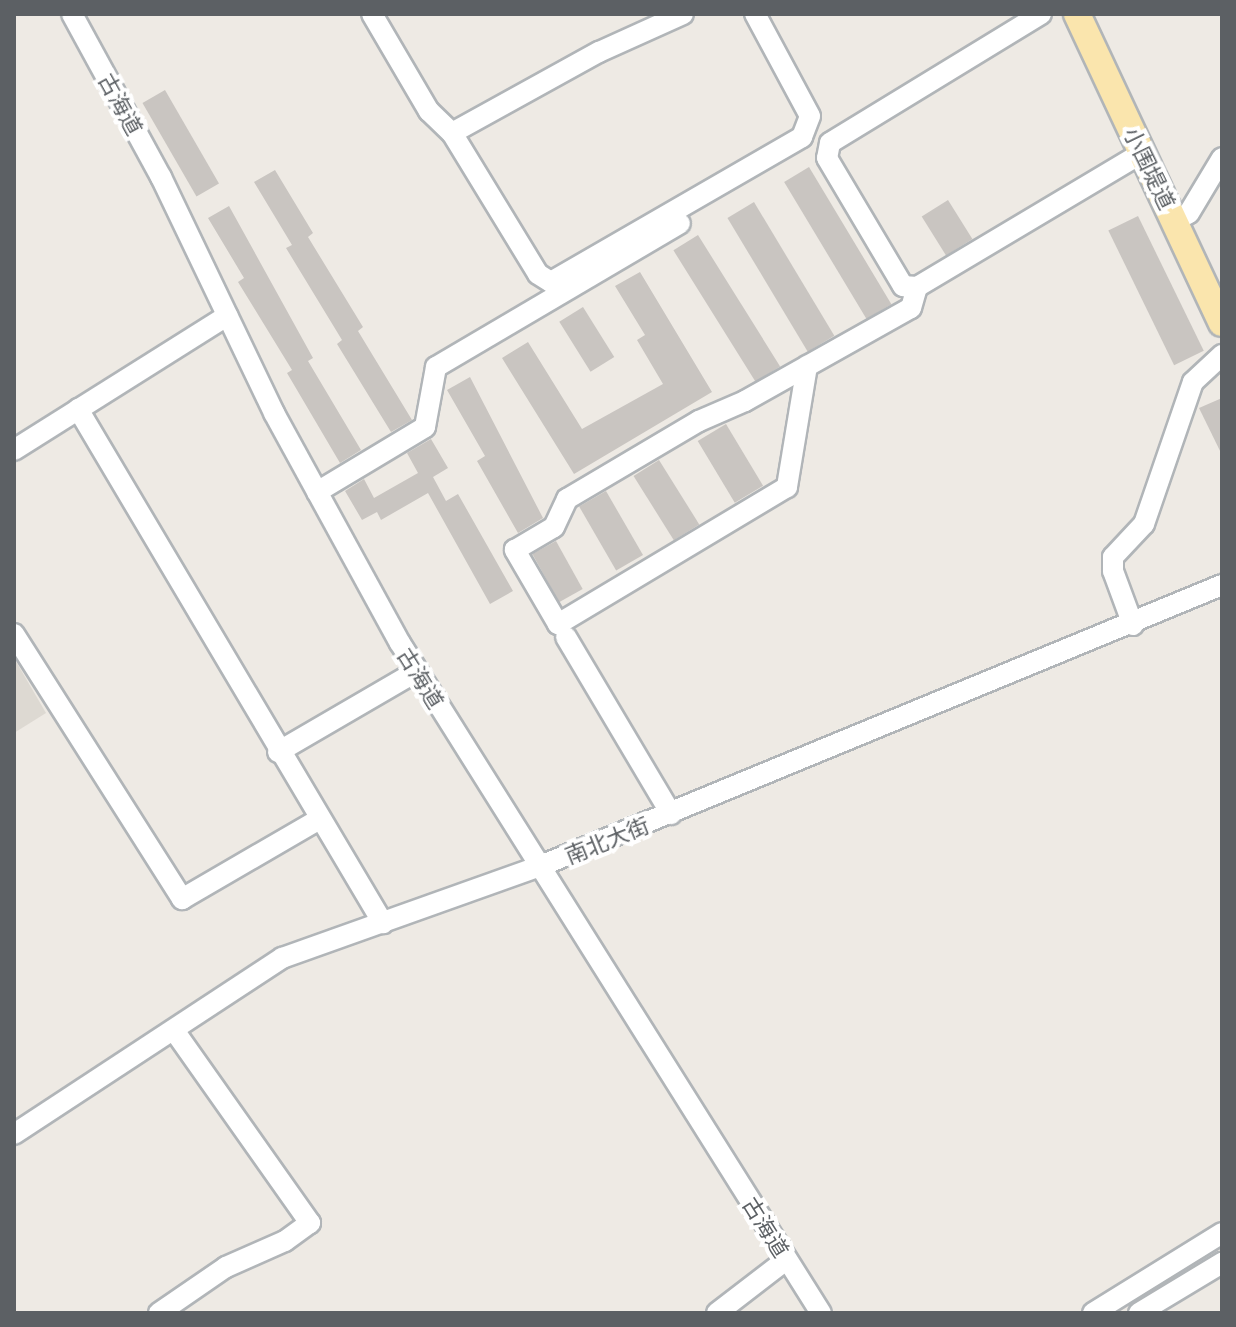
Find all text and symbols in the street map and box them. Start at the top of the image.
street label: 古海道 [93,69,149,139]
street label: 小围堤道 [1119,123,1181,213]
street label: 古海道 [392,643,450,713]
street label: 南北大街 [561,811,653,869]
street label: 古海道 [737,1192,795,1262]

